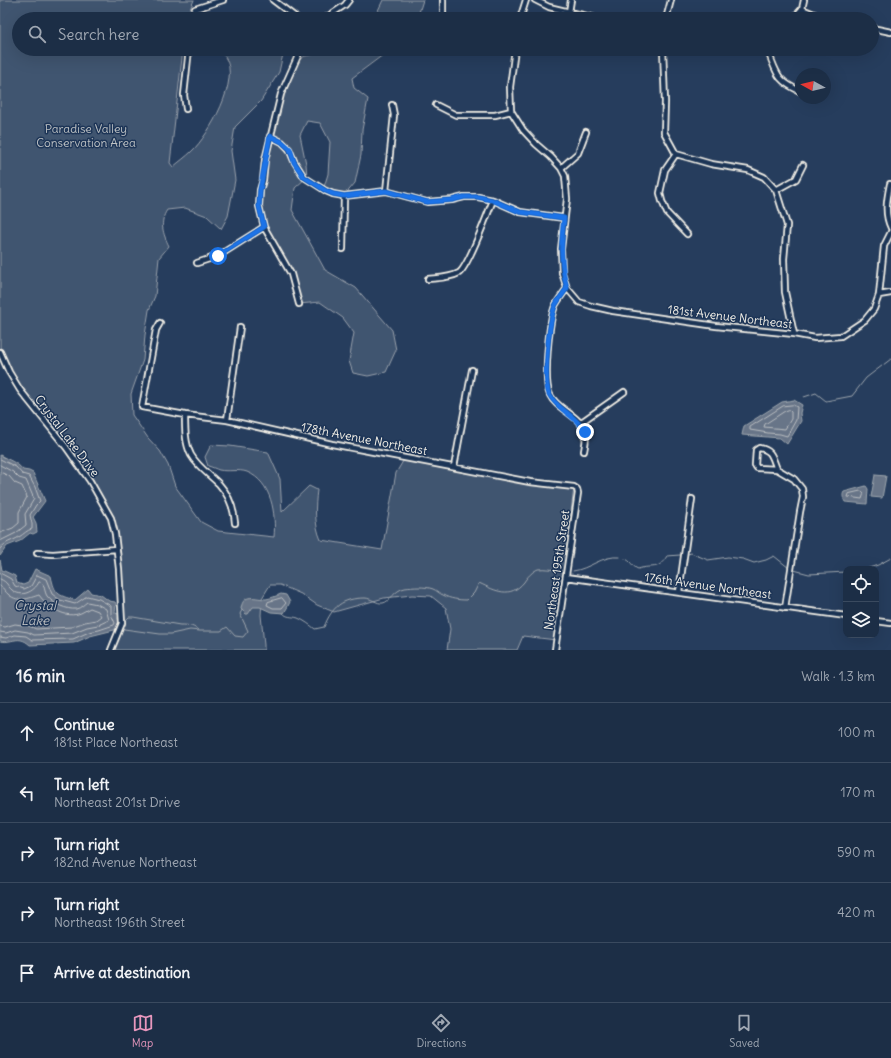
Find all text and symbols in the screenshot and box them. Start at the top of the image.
search box [12,12,879,56]
icon: search [26,23,48,45]
text: Search here [58,25,139,44]
north arrow [795,68,831,104]
park label: Paradise Valley Conservation Area [36,121,136,150]
route start [209,247,227,265]
street label: 181st Avenue Northeast [667,301,793,332]
street label: Crystal Lake Drive [32,392,103,480]
street label: 178th Avenue Northeast [300,419,428,458]
route end [576,423,594,441]
street label: Northeast 195th Street [541,509,572,631]
map controls [843,566,879,638]
button: locate [843,566,879,602]
street label: 176th Avenue Northeast [644,569,772,602]
water label: Crystal Lake [14,597,58,629]
button: layers [843,602,879,638]
text: 16 min [16,665,65,687]
text: Walk · 1.3 km [801,668,875,685]
text: Continue [54,715,115,734]
icon: ahead [16,722,38,744]
text: 100 m [838,724,875,741]
text: 181st Place Northeast [54,734,178,751]
text: Turn left [54,775,109,794]
icon: left [16,782,38,804]
text: 170 m [840,784,875,801]
text: Northeast 201st Drive [54,794,180,811]
text: Turn right [54,835,119,854]
icon: right [16,842,38,864]
text: 590 m [837,844,875,861]
text: 182nd Avenue Northeast [54,854,197,871]
text: Turn right [54,895,119,914]
icon: right [16,902,38,924]
text: 420 m [837,904,875,921]
text: Northeast 196th Street [54,914,185,931]
icon: arrive [16,962,38,984]
text: Arrive at destination [54,963,190,982]
tab: Map [132,1012,154,1050]
tab: Directions [417,1012,466,1050]
tab: Saved [729,1012,759,1050]

